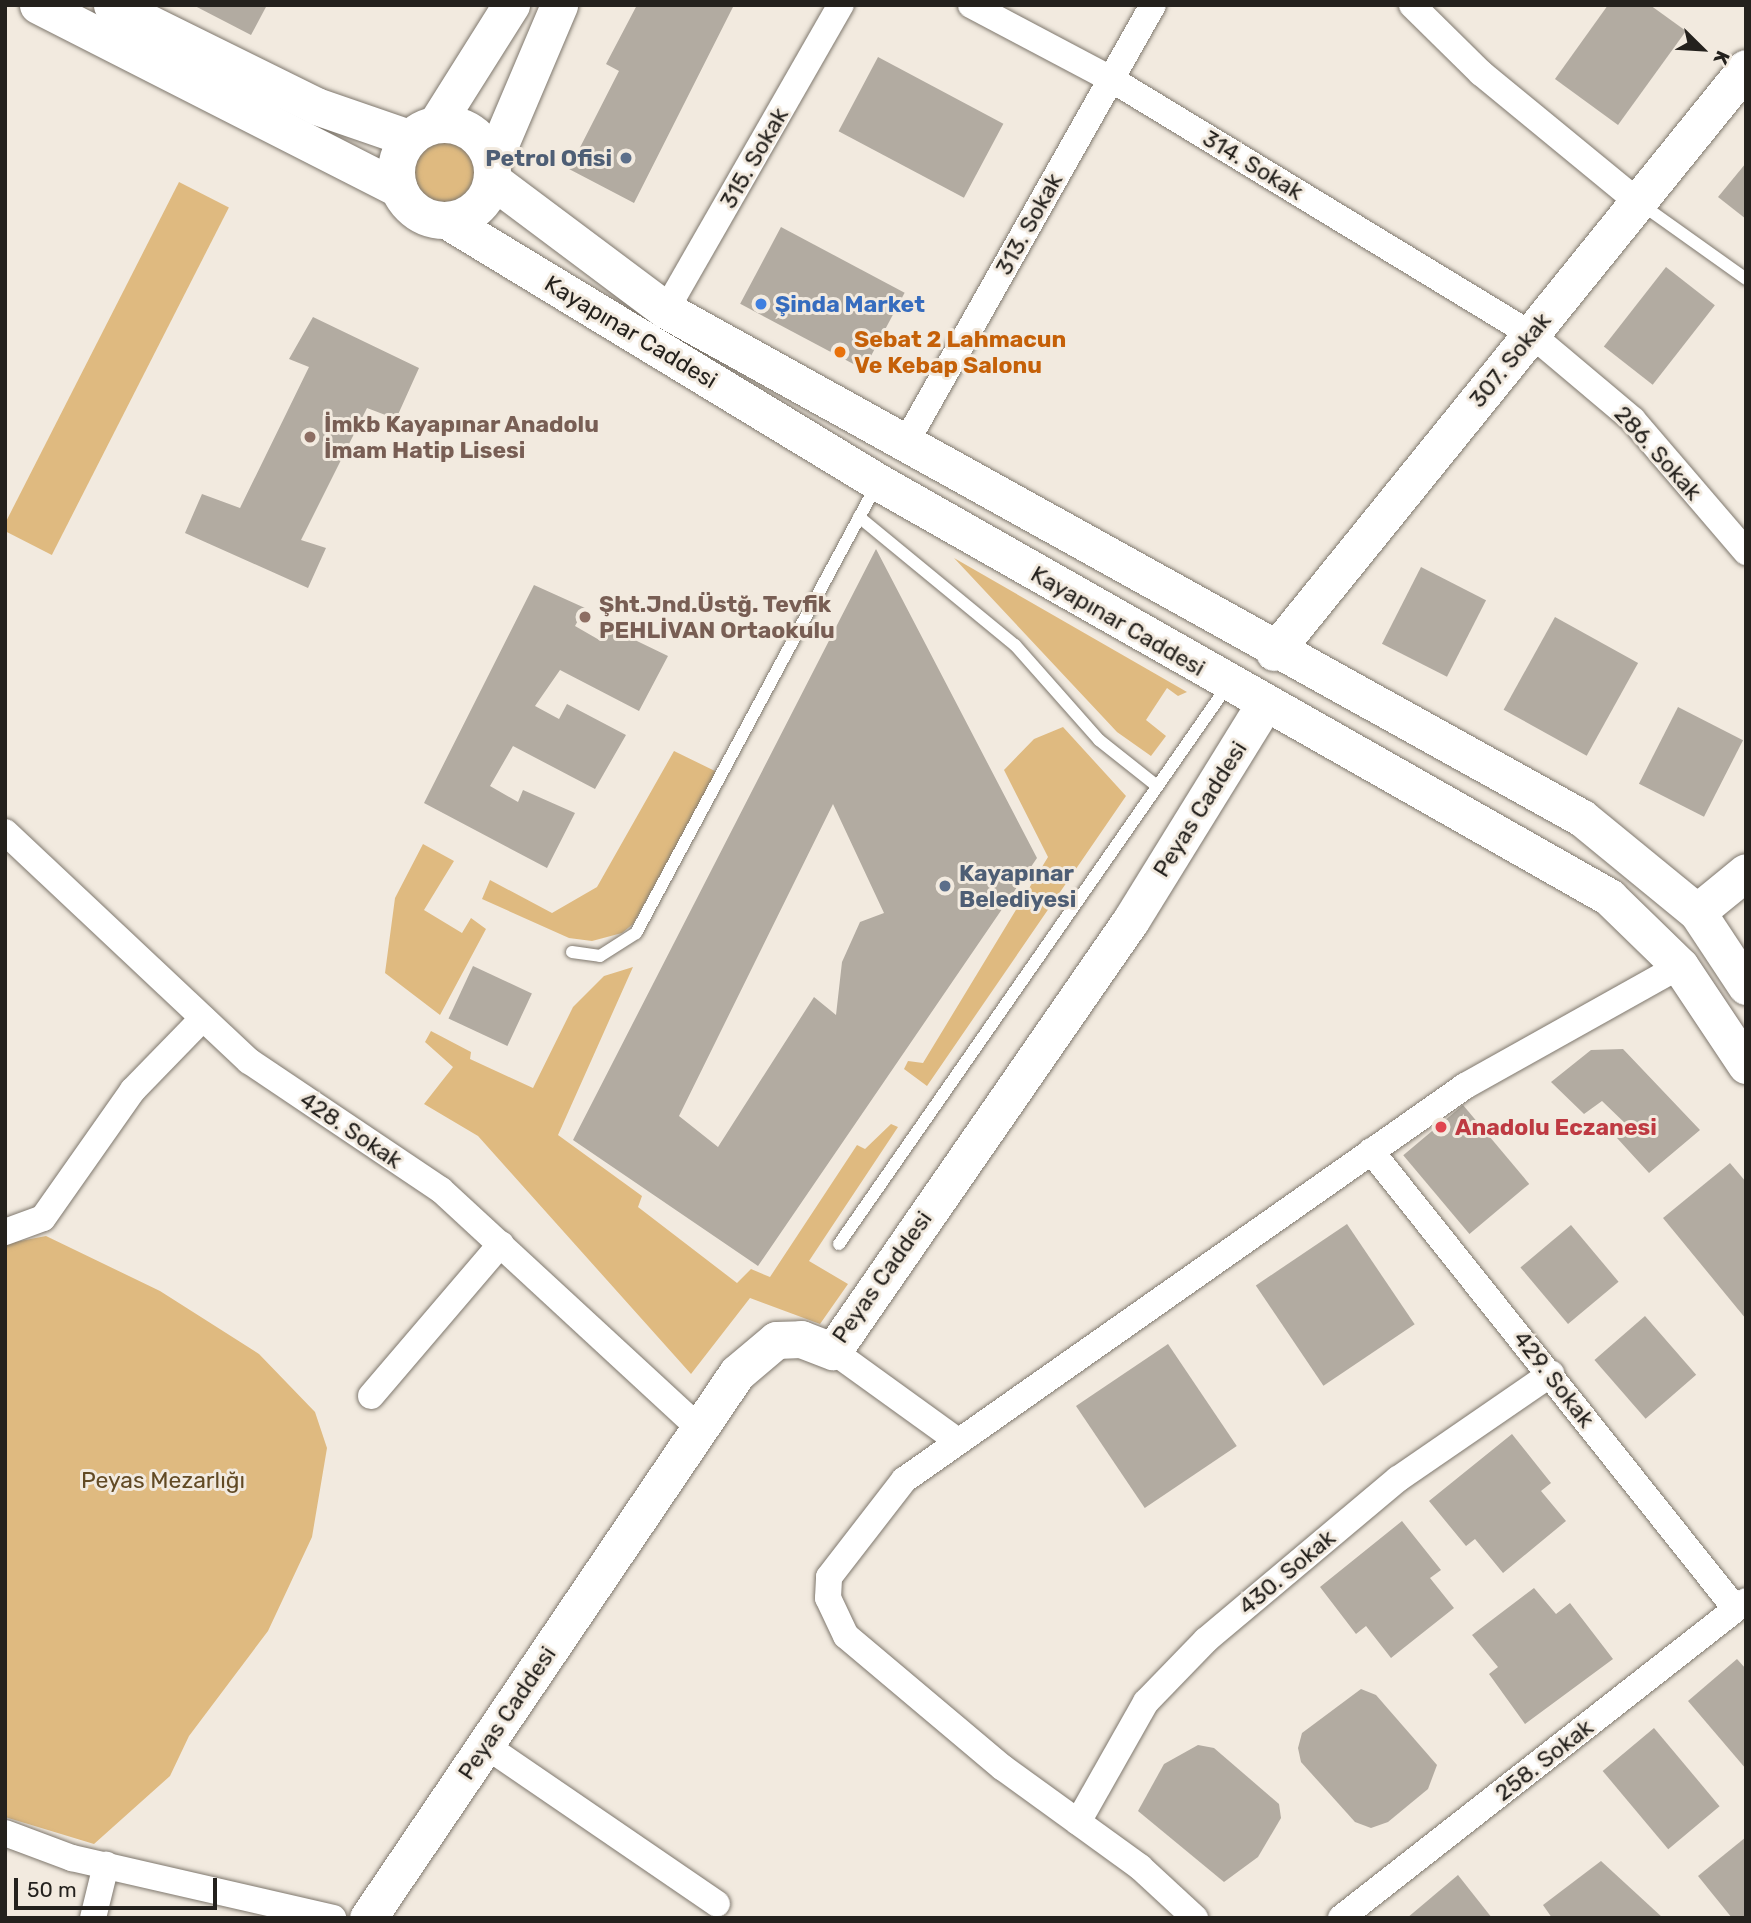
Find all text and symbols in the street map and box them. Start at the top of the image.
north arrow [1667,14,1737,84]
text: K [1709,47,1735,68]
street label: 315. Sokak [714,103,794,213]
street label: 314. Sokak [1198,124,1308,206]
place label: Petrol Ofisi [485,144,612,172]
marker: Petrol Ofisi [618,150,634,166]
street label: 313. Sokak [990,168,1068,280]
street label: Kayapınar Caddesi [540,269,722,395]
place label: Şinda Market [775,290,925,318]
marker: Şinda Market [753,296,769,312]
street label: 307. Sokak [1463,307,1557,413]
place label: Sebat 2 Lahmacun Ve Kebap Salonu [854,325,1066,379]
marker: Sebat 2 Lahmacun Ve Kebap Salonu [832,344,848,360]
street label: 286. Sokak [1609,400,1707,506]
place label: İmkb Kayapınar Anadolu İmam Hatip Lisesi [324,410,600,464]
marker: İmkb Kayapınar Anadolu İmam Hatip Lisesi [302,429,318,445]
street label: Kayapınar Caddesi [1026,560,1210,682]
place label: Şht.Jnd.Üstğ. Tevfik PEHLİVAN Ortaokulu [599,590,835,644]
marker: Şht.Jnd.Üstğ. Tevfik PEHLİVAN Ortaokulu [577,609,593,625]
street label: Peyas Caddesi [1147,736,1253,882]
place label: Kayapınar Belediyesi [959,859,1076,913]
marker: Kayapınar Belediyesi [937,878,953,894]
street label: 428. Sokak [295,1086,407,1174]
place label: Anadolu Eczanesi [1455,1113,1657,1141]
marker: Anadolu Eczanesi [1433,1119,1449,1135]
street label: Peyas Caddesi [826,1206,938,1348]
street label: 429. Sokak [1508,1325,1600,1433]
park label: Peyas Mezarlığı [81,1466,245,1494]
street label: 430. Sokak [1233,1524,1341,1620]
street label: Peyas Caddesi [452,1641,562,1785]
street label: 258. Sokak [1490,1713,1598,1807]
scale bar [18,1864,220,1908]
text: 50 m [27,1877,77,1902]

